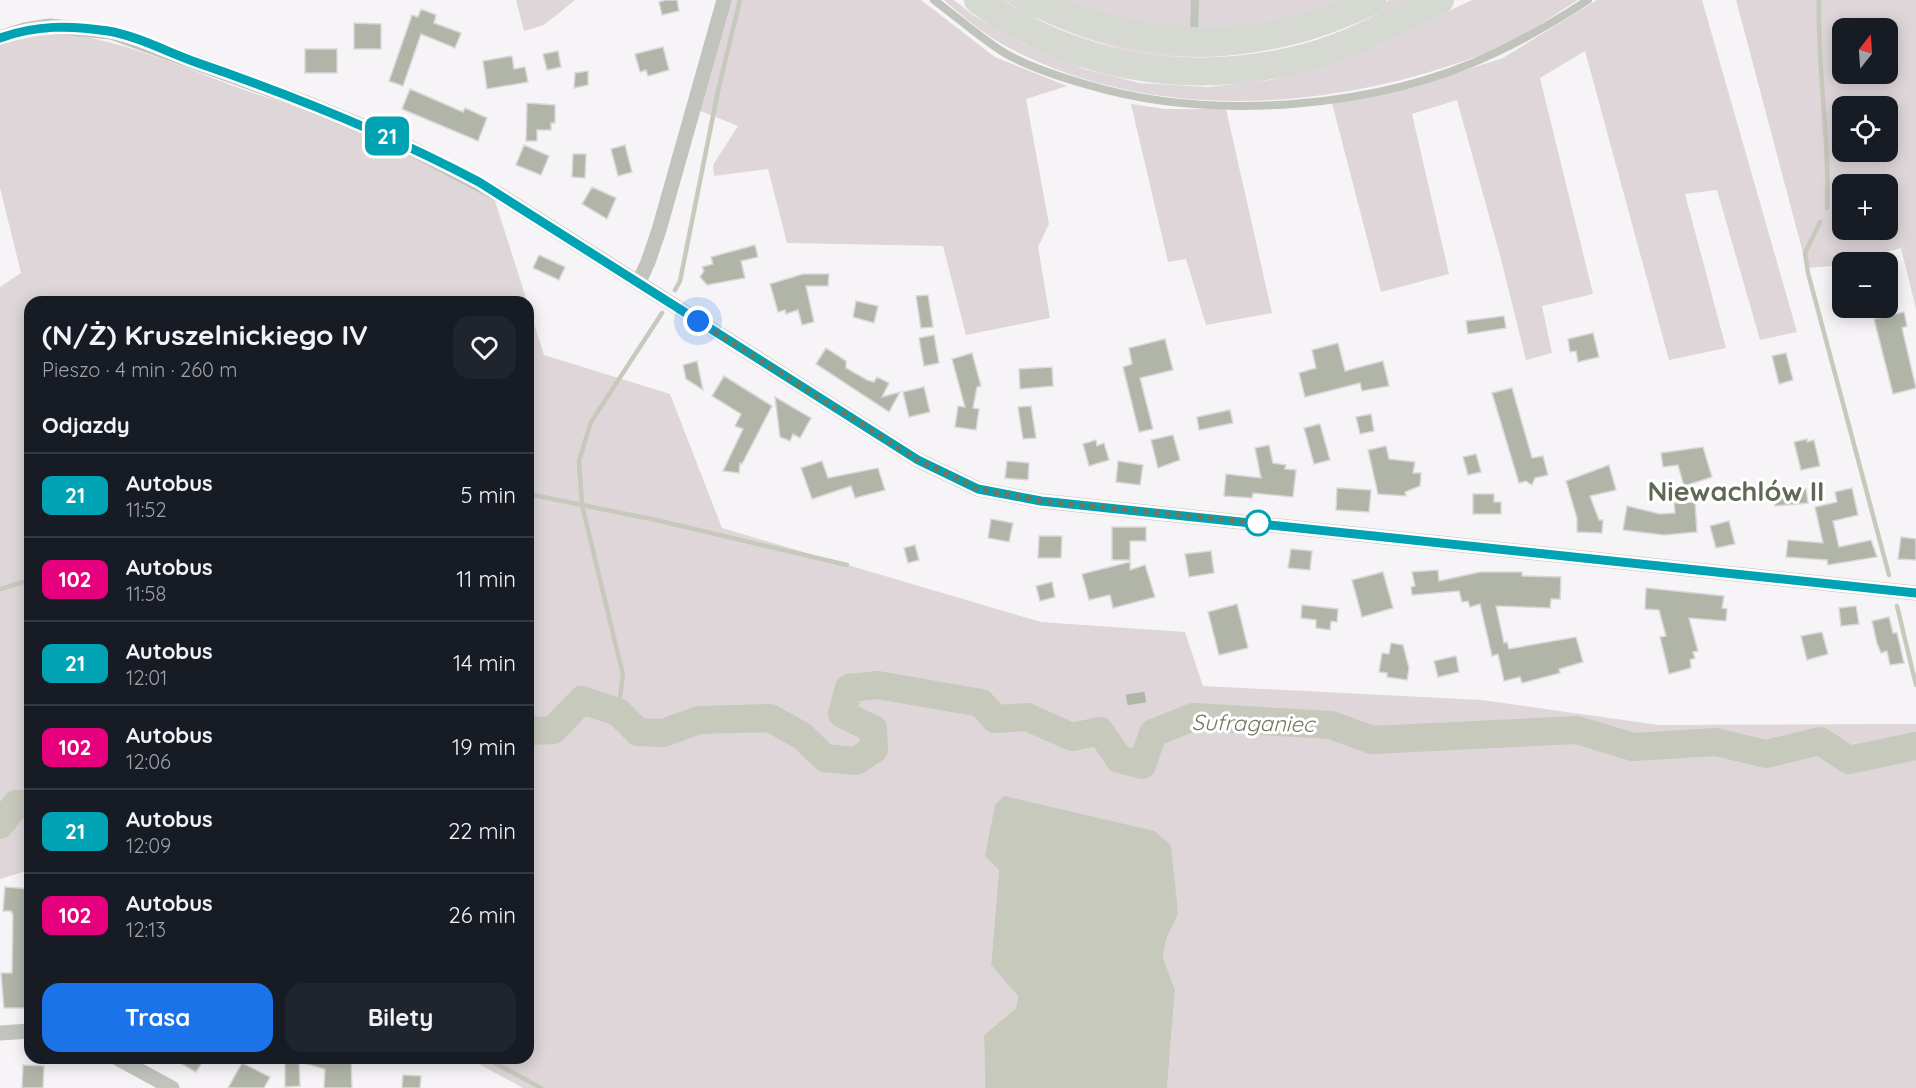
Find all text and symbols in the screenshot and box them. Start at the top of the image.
north arrow [1832,18,1898,84]
map controls [1832,18,1898,318]
button: locate [1832,96,1898,162]
line badge: 21 [360,116,414,156]
text: 21 [377,123,397,149]
button: + [1832,174,1898,240]
button: − [1832,252,1898,318]
your location [683,306,713,336]
button: heart [453,316,516,379]
text: (N/Ż) Kruszelnickiego IV [42,317,368,352]
text: Pieszo · 4 min · 260 m [42,357,238,382]
text: Odjazdy [42,411,130,439]
text: Autobus [126,469,213,497]
district label: Niewachlów II [1647,474,1825,508]
text: 5 min [461,481,516,509]
text: 21 [65,482,85,508]
text: 11:52 [126,497,167,522]
unlabelled marker [1245,510,1271,536]
text: Autobus [126,553,213,581]
text: 11 min [456,565,516,593]
text: 102 [58,566,92,592]
text: 11:58 [126,581,166,606]
text: Autobus [126,637,213,665]
text: 14 min [453,649,516,677]
text: 21 [65,650,85,676]
text: 12:01 [126,665,168,690]
water label: Sufraganiec [1191,708,1317,738]
text: Autobus [126,721,213,749]
text: 19 min [452,733,516,761]
text: 102 [58,734,92,760]
text: 12:06 [126,749,171,774]
text: Autobus [126,805,213,833]
text: 22 min [448,817,516,845]
text: 21 [65,818,85,844]
text: 12:09 [126,833,171,858]
text: Autobus [126,889,213,917]
text: 26 min [448,901,516,929]
text: 102 [58,902,92,928]
text: 12:13 [126,917,166,942]
button: Trasa [42,983,273,1052]
button: Bilety [285,983,516,1052]

